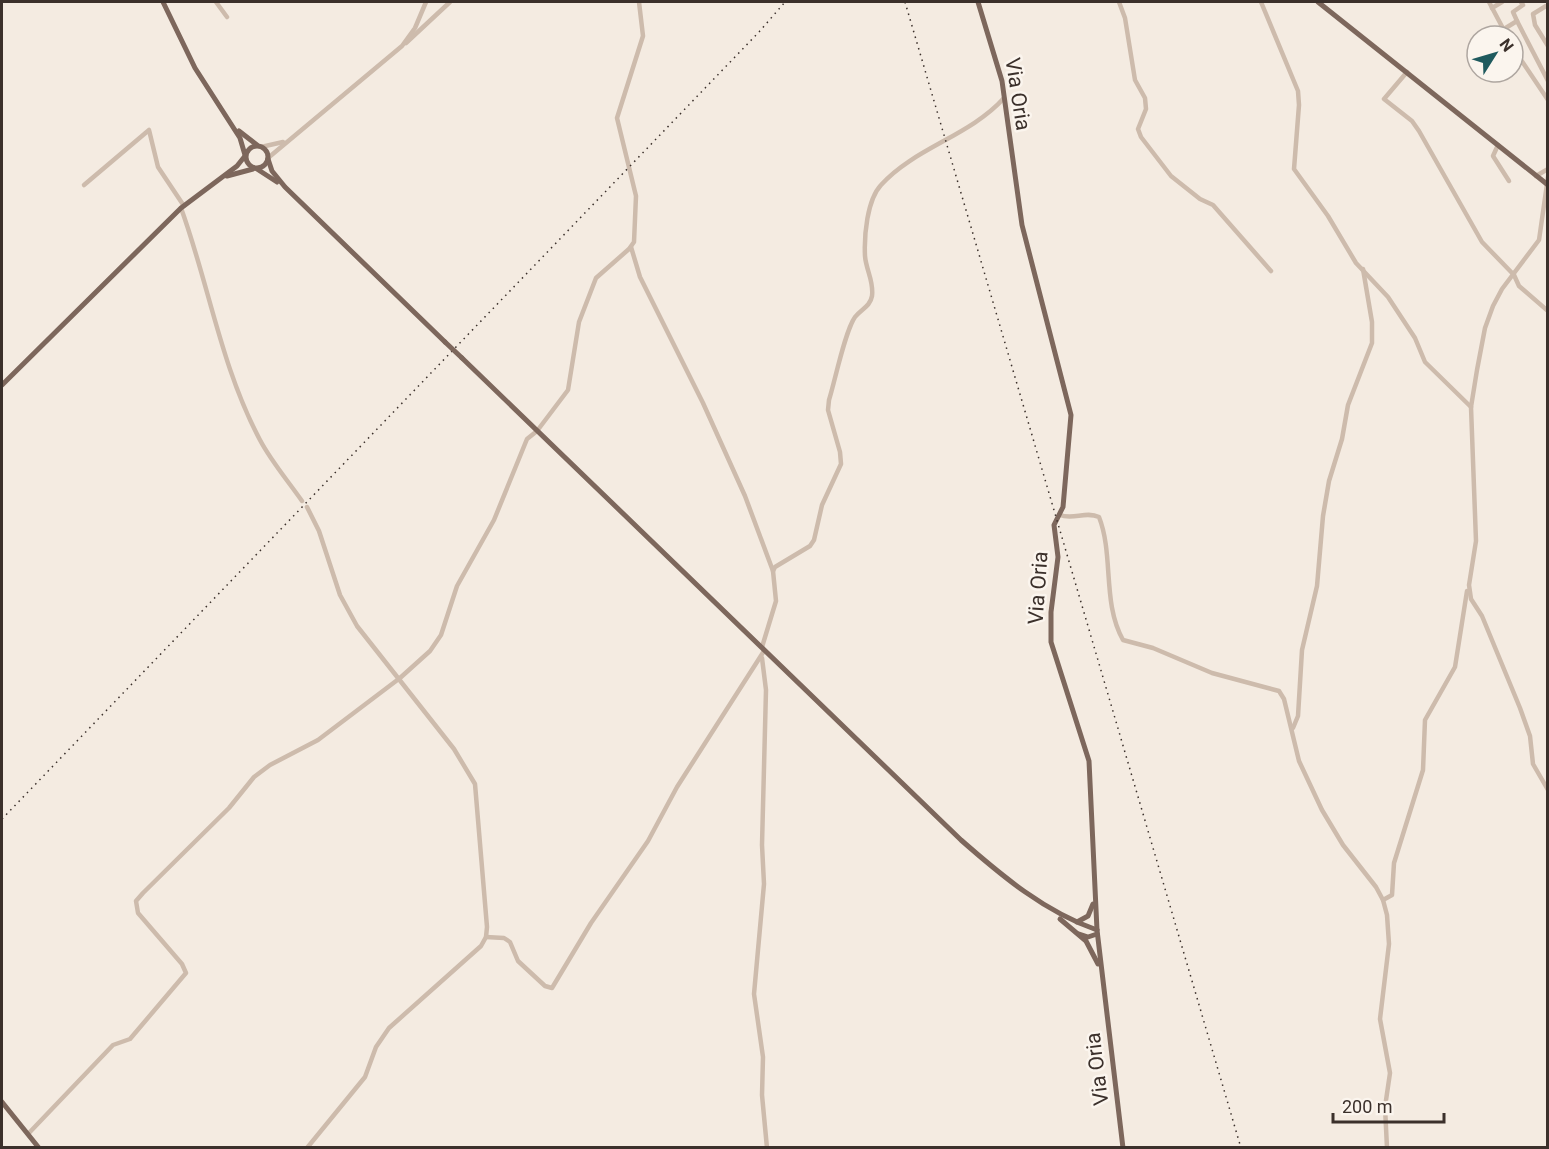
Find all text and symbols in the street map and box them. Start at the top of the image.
north arrow [1465,24,1525,84]
text: N [1496,35,1518,56]
street label: Via Oria [1000,56,1036,132]
street label: Via Oria [1023,551,1053,625]
street label: Via Oria [1081,1031,1113,1107]
scale bar [1333,1086,1444,1124]
text: 200 m [1342,1096,1393,1117]

